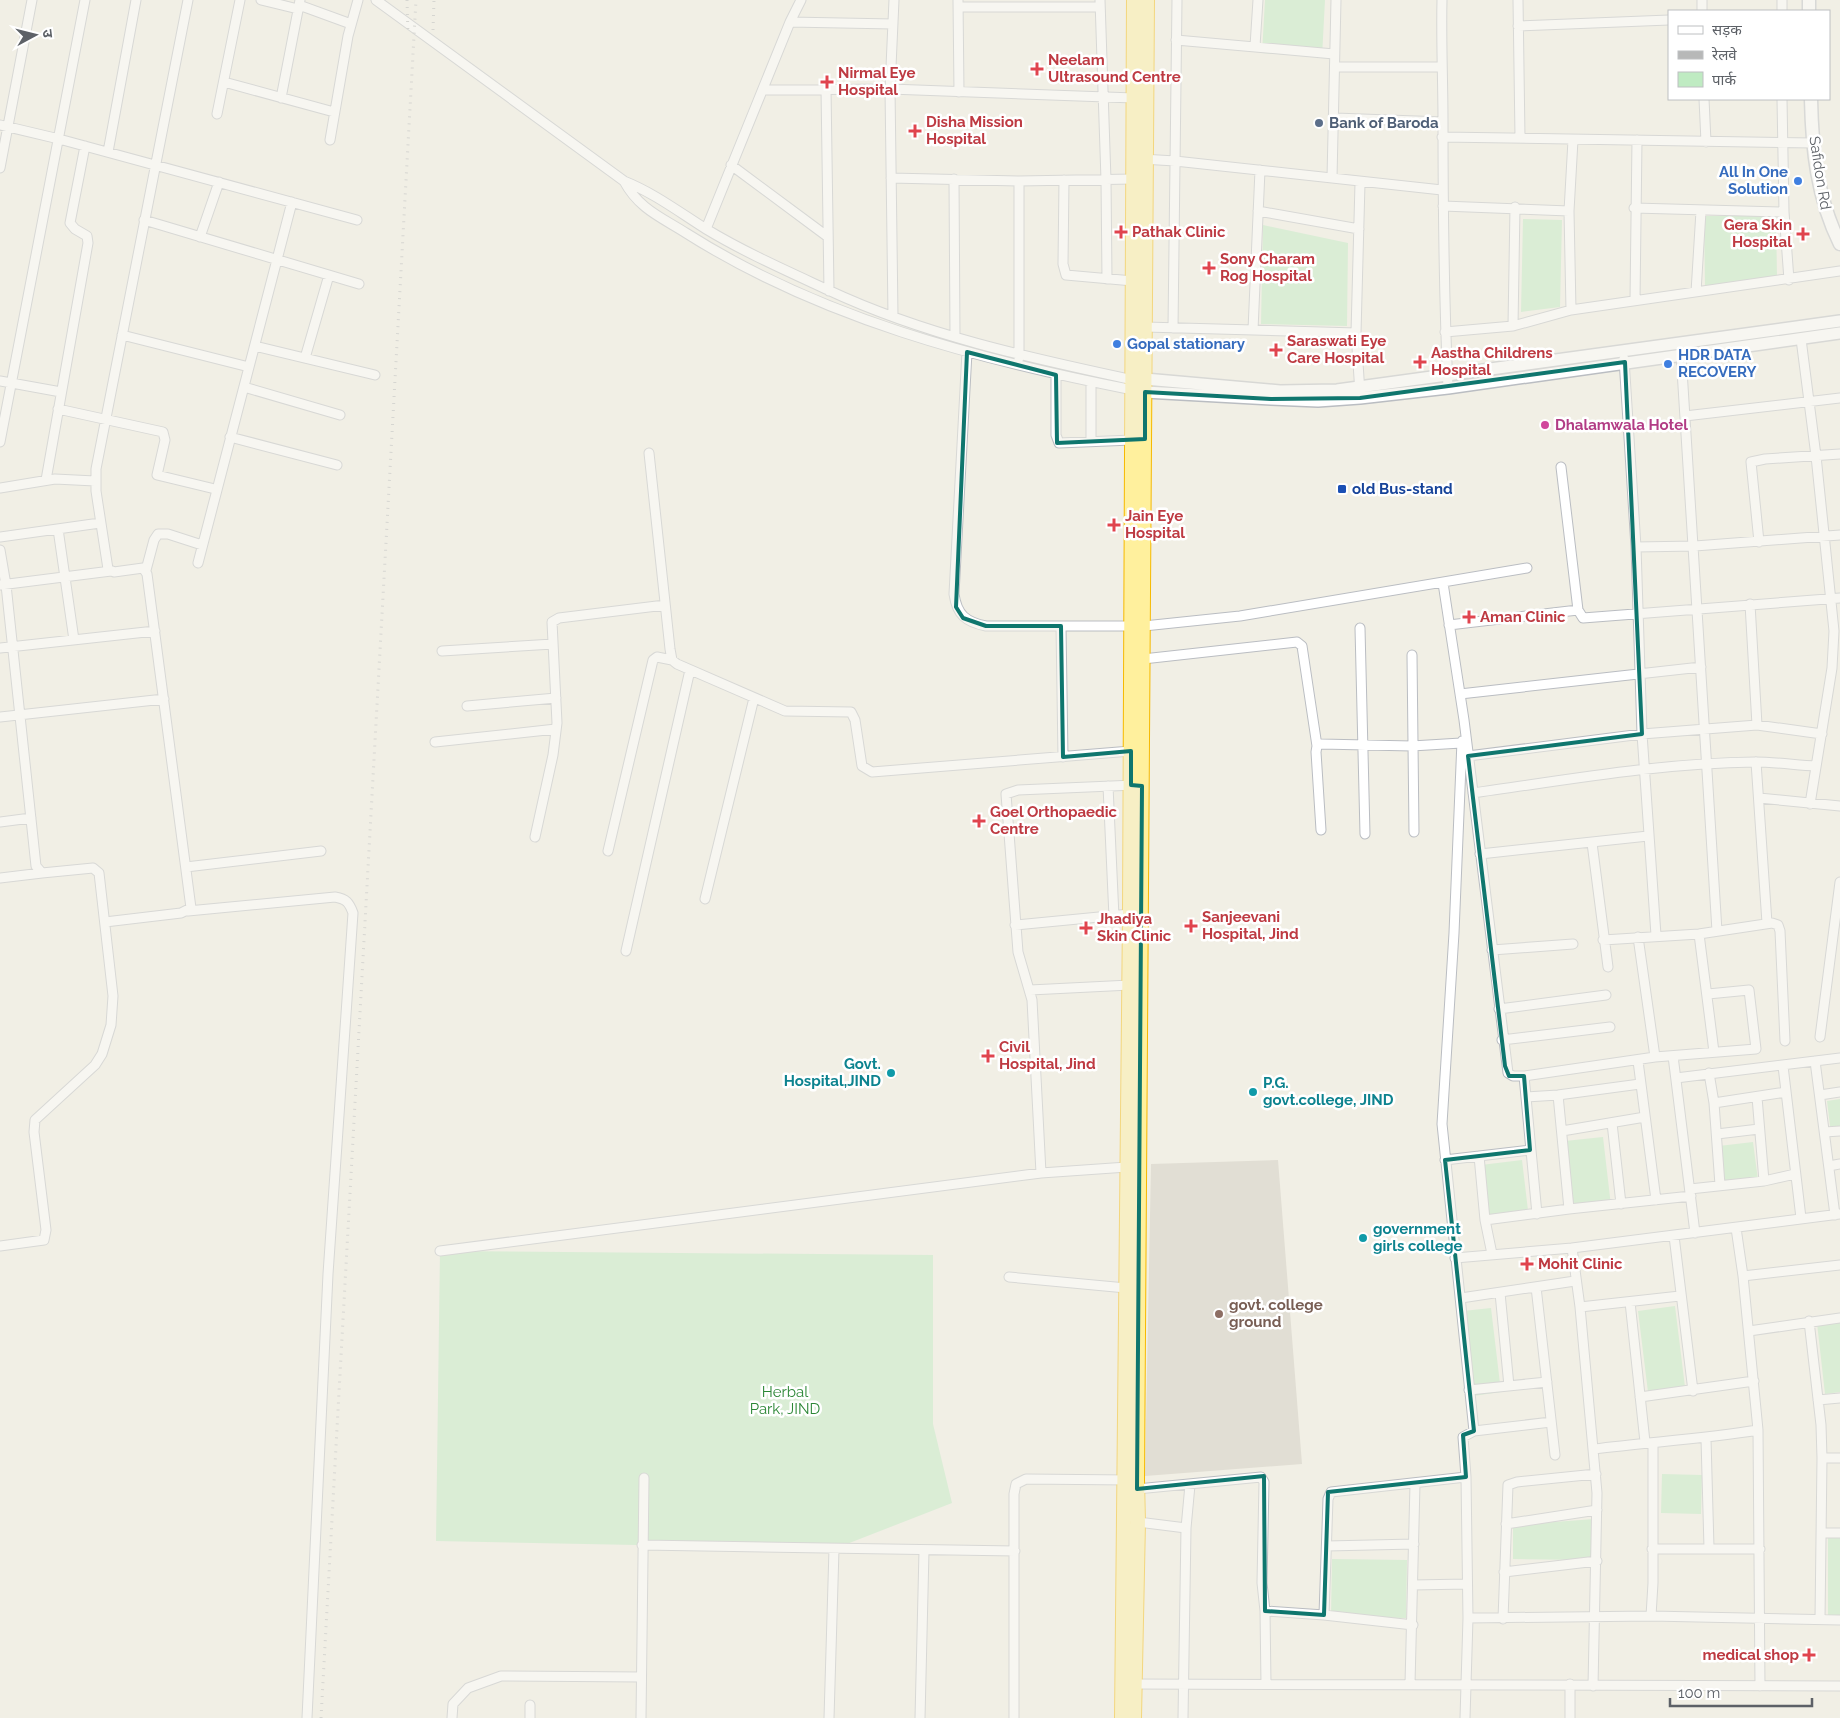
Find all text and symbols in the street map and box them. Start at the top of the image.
north arrow [10,10,60,60]
legend [1668,10,1830,100]
text: सड़क [1712,21,1742,39]
text: उ [39,28,56,39]
text: रेलवे [1711,46,1737,64]
place label: Neelam Ultrasound Centre [1048,51,1181,86]
marker: Neelam Ultrasound Centre [1030,62,1044,76]
place label: Nirmal Eye Hospital [838,64,915,99]
text: पार्क [1712,71,1736,89]
marker: Nirmal Eye Hospital [820,75,834,89]
place label: Disha Mission Hospital [926,113,1023,148]
place label: Bank of Baroda [1329,114,1439,132]
marker: Bank of Baroda [1313,117,1325,129]
marker: Disha Mission Hospital [908,124,922,138]
street label: Safidon Rd [1805,135,1835,211]
place label: All In One Solution [1719,163,1788,198]
marker: All In One Solution [1792,175,1804,187]
place label: Gera Skin Hospital [1724,216,1792,251]
place label: Pathak Clinic [1132,223,1226,241]
marker: Pathak Clinic [1114,225,1128,239]
marker: Gera Skin Hospital [1796,227,1810,241]
place label: Sony Charam Rog Hospital [1220,250,1315,285]
marker: Sony Charam Rog Hospital [1202,261,1216,275]
place label: Saraswati Eye Care Hospital [1287,332,1386,367]
place label: Gopal stationary [1127,335,1246,353]
marker: Gopal stationary [1111,338,1123,350]
marker: Saraswati Eye Care Hospital [1269,343,1283,357]
place label: Aastha Childrens Hospital [1431,344,1553,379]
place label: HDR DATA RECOVERY [1678,346,1756,381]
marker: Aastha Childrens Hospital [1413,355,1427,369]
marker: HDR DATA RECOVERY [1662,358,1674,370]
place label: Dhalamwala Hotel [1555,416,1688,434]
marker: Dhalamwala Hotel [1539,419,1551,431]
place label: old Bus-stand [1352,480,1453,498]
marker: old Bus-stand [1336,483,1348,495]
place label: Jain Eye Hospital [1125,507,1185,542]
marker: Jain Eye Hospital [1107,518,1121,532]
place label: Aman Clinic [1480,608,1566,626]
marker: Aman Clinic [1462,610,1476,624]
place label: Goel Orthopaedic Centre [990,803,1117,838]
marker: Goel Orthopaedic Centre [972,814,986,828]
place label: Sanjeevani Hospital, Jind [1202,908,1299,943]
place label: Jhadiya Skin Clinic [1097,910,1172,945]
marker: Sanjeevani Hospital, Jind [1184,919,1198,933]
marker: Jhadiya Skin Clinic [1079,921,1093,935]
place label: Civil Hospital, Jind [999,1038,1096,1073]
marker: Civil Hospital, Jind [981,1049,995,1063]
place label: Govt. Hospital,JIND [784,1055,881,1090]
marker: Govt. Hospital,JIND [885,1067,897,1079]
place label: P.G. govt.college, JIND [1263,1074,1394,1109]
marker: P.G. govt.college, JIND [1247,1086,1259,1098]
place label: government girls college [1373,1220,1462,1255]
marker: government girls college [1357,1232,1369,1244]
place label: Mohit Clinic [1538,1255,1623,1273]
marker: Mohit Clinic [1520,1257,1534,1271]
place label: govt. college ground [1229,1296,1323,1331]
marker: govt. college ground [1213,1308,1225,1320]
park label: Herbal Park, JIND [750,1383,821,1418]
place label: medical shop [1702,1646,1799,1664]
marker: medical shop [1803,1649,1815,1661]
scale bar [1670,1676,1812,1708]
text: 100 m [1678,1684,1720,1702]

